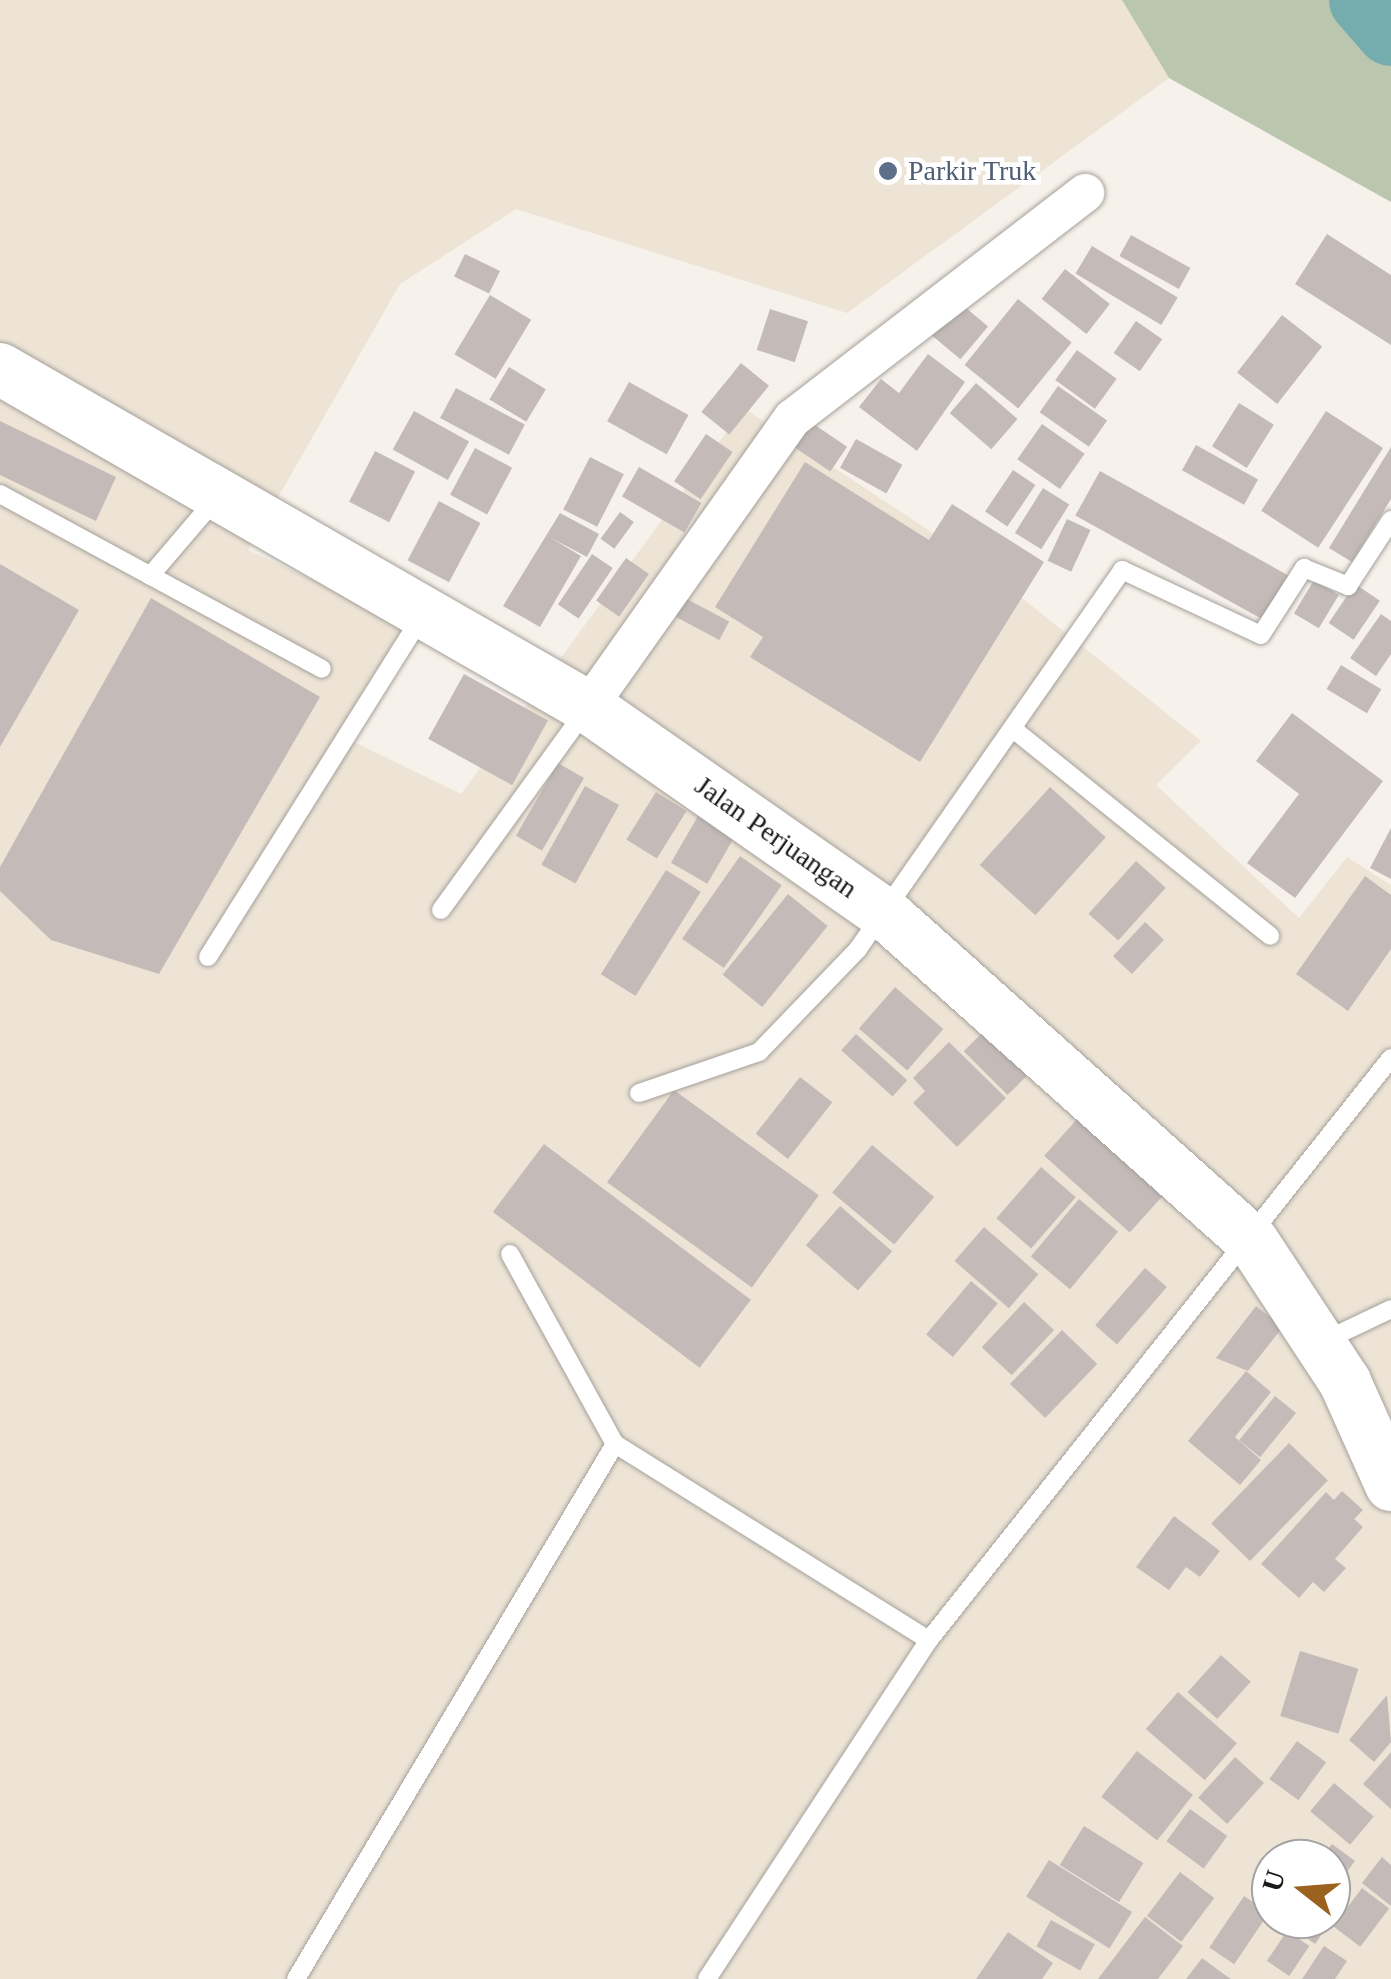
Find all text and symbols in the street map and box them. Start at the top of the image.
place label: Parkir Truk [908,154,1037,188]
marker: Parkir Truk [877,160,899,182]
street label: Jalan Perjuangan [688,769,864,905]
north arrow [1251,1839,1351,1939]
text: U [1256,1866,1292,1895]

